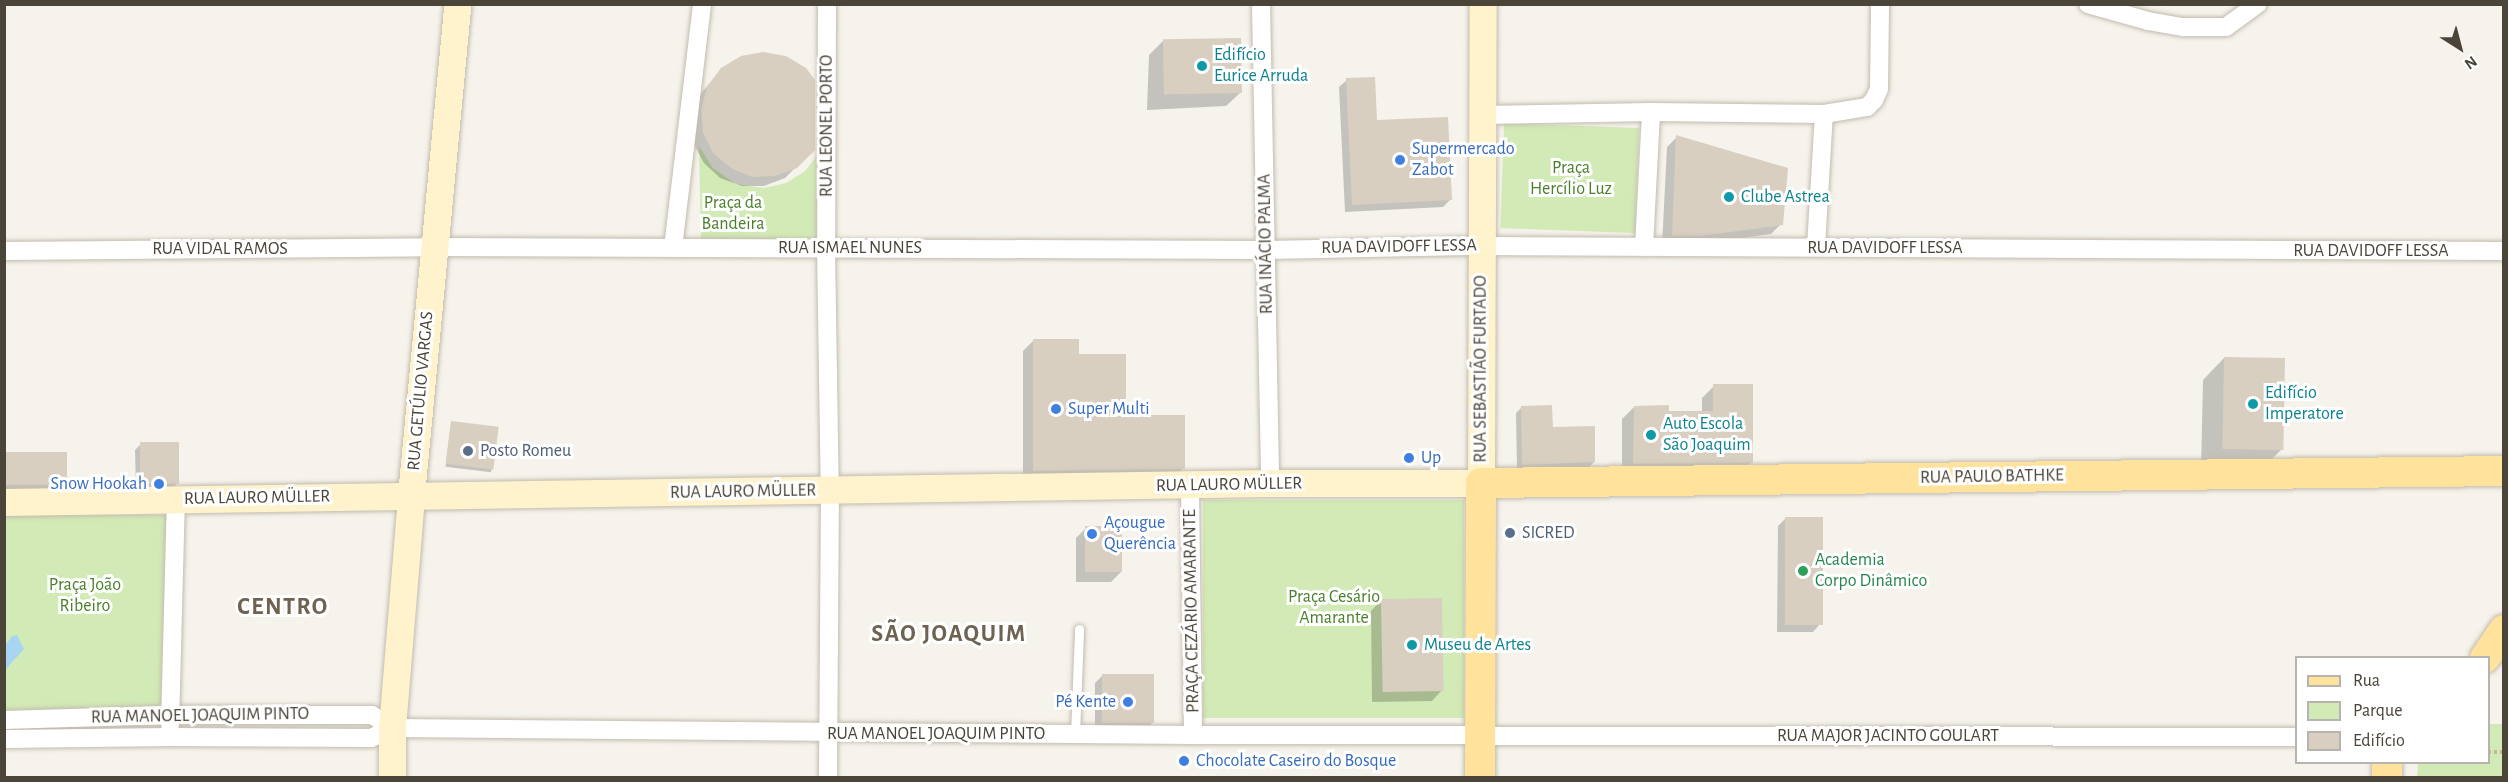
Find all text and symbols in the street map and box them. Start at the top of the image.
north arrow [2430,18,2490,78]
place label: Edifício Eurice Arruda [1214,45,1308,88]
text: N [2461,53,2480,72]
street label: RUA LEONEL PORTO [816,55,838,197]
marker: Edifício Eurice Arruda [1195,59,1209,73]
place label: Supermercado Zabot [1412,139,1515,182]
marker: Supermercado Zabot [1393,153,1407,167]
park label: Praça Hercílio Luz [1530,158,1612,201]
street label: RUA INÁCIO PALMA [1254,174,1278,314]
place label: Clube Astrea [1741,186,1830,208]
marker: Clube Astrea [1722,190,1736,204]
park label: Praça da Bandeira [701,193,765,236]
street label: RUA DAVIDOFF LESSA [1321,235,1477,259]
street label: RUA ISMAEL NUNES [778,237,922,259]
street label: RUA DAVIDOFF LESSA [1807,237,1963,259]
street label: RUA VIDAL RAMOS [152,238,288,260]
street label: RUA DAVIDOFF LESSA [2293,240,2449,262]
street label: RUA SEBASTIÃO FURTADO [1470,275,1492,463]
street label: RUA GETÚLIO VARGAS [403,311,439,471]
place label: Edifício Imperatore [2265,383,2344,426]
marker: Edifício Imperatore [2246,397,2260,411]
place label: Super Multi [1068,398,1149,420]
marker: Super Multi [1049,402,1063,416]
place label: Auto Escola São Joaquim [1663,414,1751,456]
marker: Auto Escola São Joaquim [1644,428,1658,442]
place label: Posto Romeu [480,440,571,462]
marker: Posto Romeu [461,444,475,458]
place label: Up [1421,447,1441,469]
marker: Up [1402,451,1416,465]
street label: RUA PAULO BATHKE [1920,465,2064,489]
place label: Snow Hookah [51,473,147,495]
street label: RUA LAURO MÜLLER [1156,473,1302,497]
marker: Snow Hookah [152,477,166,491]
street label: RUA LAURO MÜLLER [670,480,816,504]
street label: RUA LAURO MÜLLER [184,486,330,510]
street label: PRAÇA CEZÁRIO AMARANTE [1179,509,1205,713]
place label: Açougue Querência [1104,513,1176,556]
place label: SICRED [1522,522,1575,544]
marker: SICRED [1503,526,1517,540]
marker: Açougue Querência [1085,527,1099,541]
place label: Academia Corpo Dinâmico [1815,550,1927,592]
marker: Academia Corpo Dinâmico [1796,564,1810,578]
park label: Praça João Ribeiro [49,575,121,618]
park label: Praça Cesário Amarante [1288,587,1380,630]
district label: CENTRO [237,594,329,622]
district label: SÃO JOAQUIM [871,621,1027,649]
place label: Museu de Artes [1424,634,1531,656]
marker: Museu de Artes [1405,638,1419,652]
legend [2295,656,2490,764]
text: Rua [2353,672,2380,690]
place label: Pé Kente [1055,691,1116,713]
marker: Pé Kente [1121,695,1135,709]
text: Parque [2353,702,2402,720]
street label: RUA MANOEL JOAQUIM PINTO [91,703,309,729]
street label: RUA MANOEL JOAQUIM PINTO [827,723,1045,745]
street label: RUA MAJOR JACINTO GOULART [1777,725,1999,747]
text: Edifício [2353,732,2405,750]
place label: Chocolate Caseiro do Bosque [1196,750,1396,772]
marker: Chocolate Caseiro do Bosque [1177,754,1191,768]

